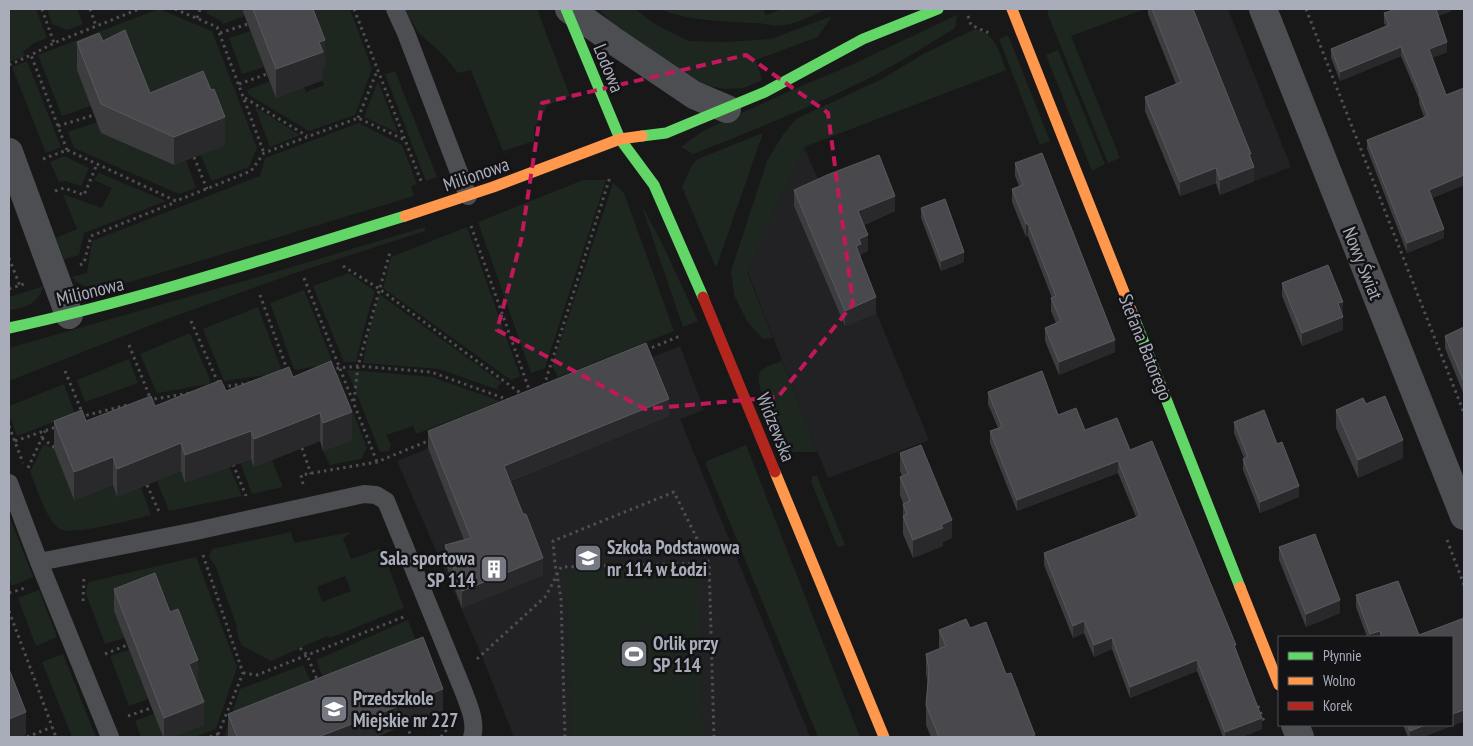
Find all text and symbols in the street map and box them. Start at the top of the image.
street label: Lodowa [588,40,630,96]
street label: Milionowa [440,152,512,196]
street label: Nowy Świat [1338,223,1389,304]
street label: Milionowa [54,271,126,311]
street label: Stefana Batorego [1114,290,1178,404]
street label: Widzewska [751,389,801,465]
place label: Szkoła Podstawowa nr 114 w Łodzi [607,535,740,581]
school or university icon: Szkoła Podstawowa nr 114 w Łodzi [573,543,603,573]
place label: Sala sportowa SP 114 [380,546,475,592]
building icon: Sala sportowa SP 114 [479,554,509,584]
place label: Orlik przy SP 114 [653,631,719,677]
legend [1278,636,1453,726]
sports icon: Orlik przy SP 114 [619,639,649,669]
text: Płynnie [1323,646,1362,665]
text: Wolno [1323,671,1356,690]
place label: Przedszkole Miejskie nr 227 [353,686,458,732]
school or university icon: Przedszkole Miejskie nr 227 [319,694,349,724]
text: Korek [1323,696,1353,715]

